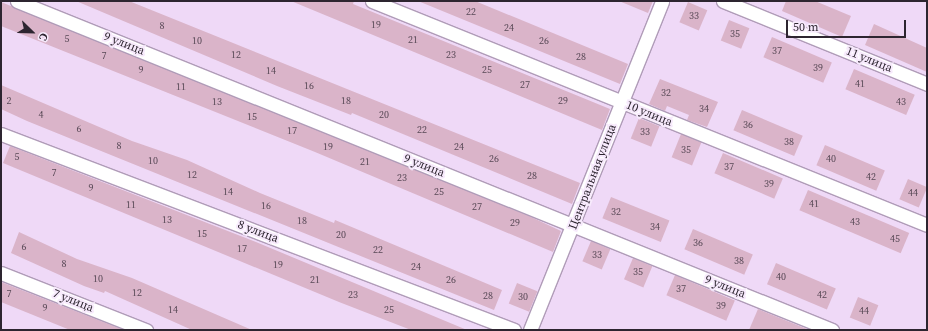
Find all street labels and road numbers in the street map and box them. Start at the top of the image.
street label: 9 улица [102,29,146,59]
street label: 11 улица [844,44,894,76]
street label: 10 улица [624,98,674,130]
street label: Центральная улица [566,122,620,232]
street label: 9 улица [402,151,446,181]
street label: 8 улица [236,218,280,246]
street label: 9 улица [703,272,747,302]
street label: 7 улица [51,286,95,316]

